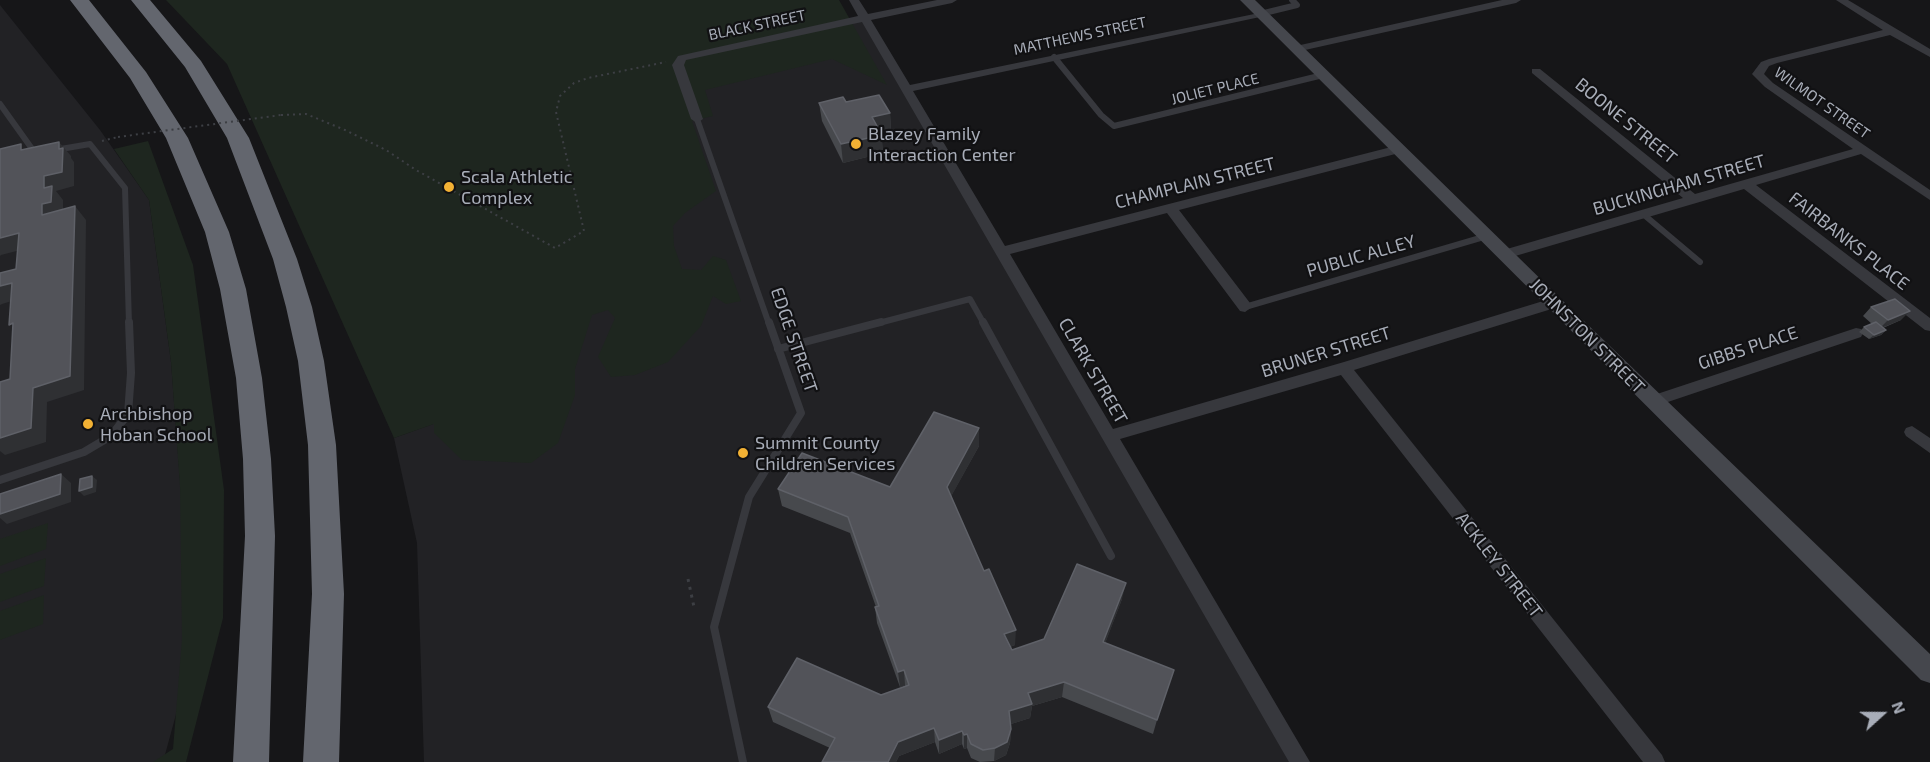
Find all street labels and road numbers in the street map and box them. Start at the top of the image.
street label: BLACK STREET [707,6,807,44]
street label: MATTHEWS STREET [1012,13,1148,59]
street label: WILMOT STREET [1771,63,1873,143]
street label: JOLIET PLACE [1169,69,1261,109]
street label: BOONE STREET [1571,73,1681,169]
street label: BUCKINGHAM STREET [1590,150,1768,220]
street label: CHAMPLAIN STREET [1113,153,1277,213]
street label: FAIRBANKS PLACE [1784,187,1914,295]
street label: PUBLIC ALLEY [1304,230,1418,282]
street label: JOHNSTON STREET [1525,274,1649,398]
street label: EDGE STREET [766,285,822,395]
street label: CLARK STREET [1054,314,1132,428]
street label: BRUNER STREET [1259,322,1393,382]
street label: GIBBS PLACE [1695,322,1801,374]
street label: ACKLEY STREET [1451,508,1547,622]

